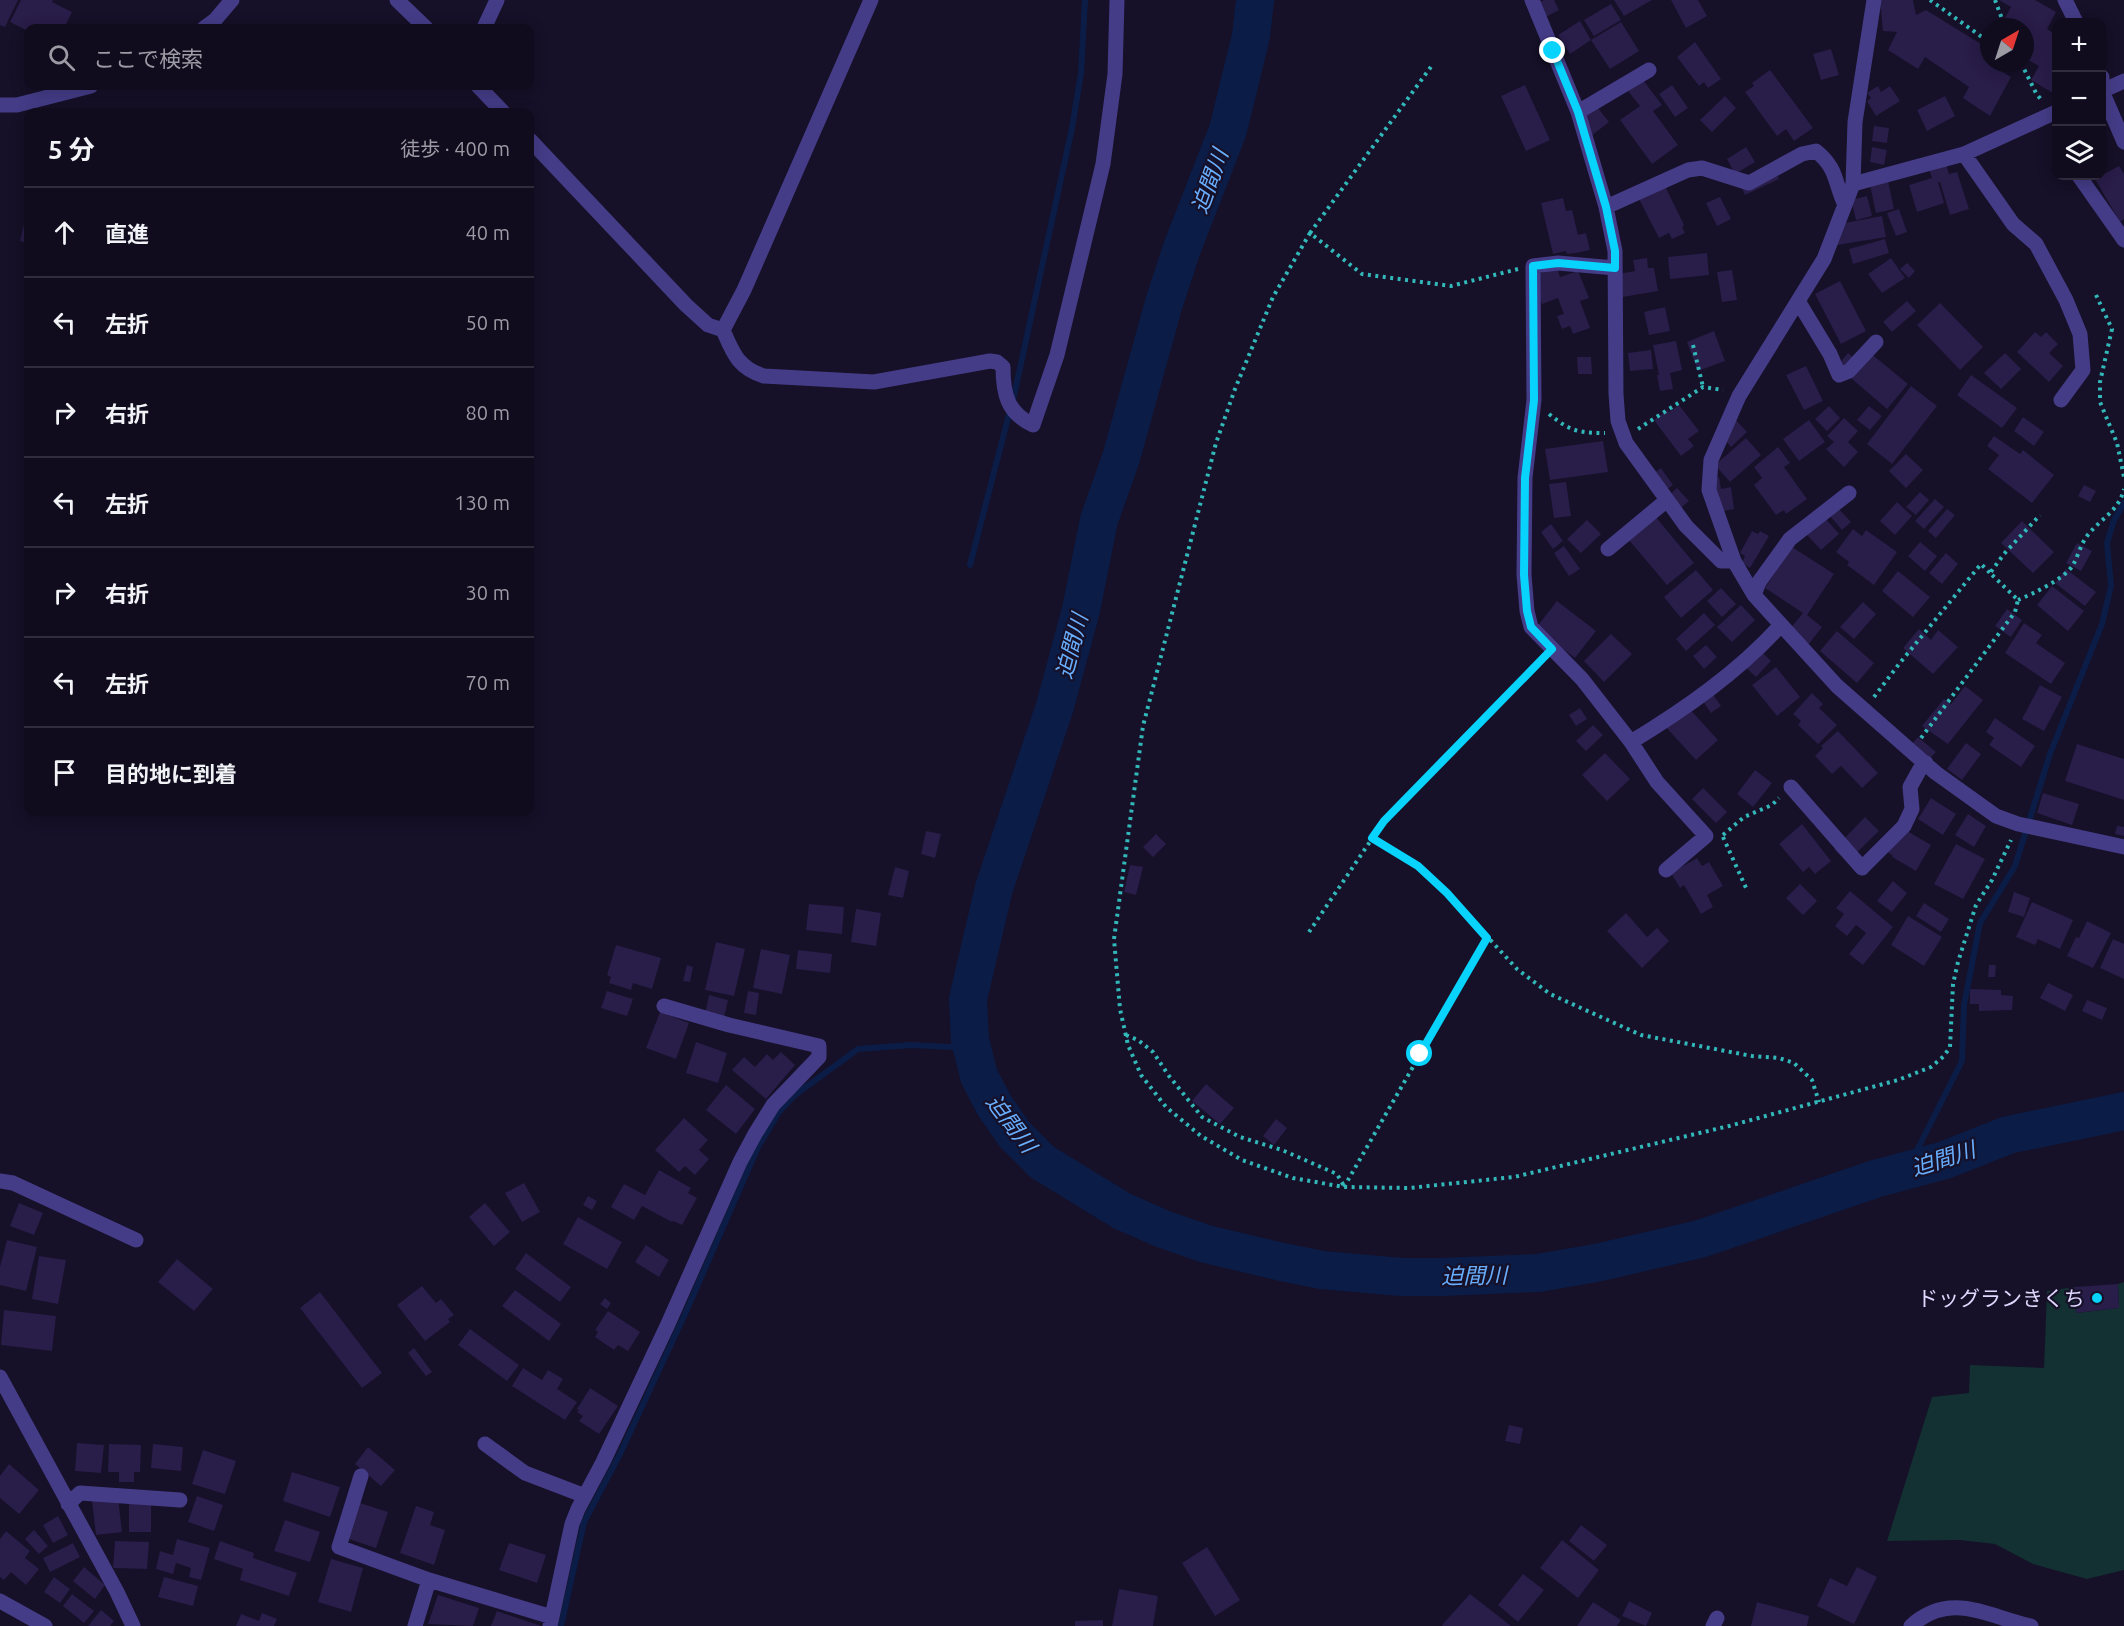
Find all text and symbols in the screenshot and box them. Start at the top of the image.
north arrow [1980,18,2034,72]
map controls [2052,18,2106,180]
button: + [2052,18,2106,72]
search box [24,24,534,90]
route end [1539,37,1565,63]
icon: search [45,41,78,74]
text: ここで検索 [93,46,203,71]
button: − [2052,72,2106,126]
button: layers [2052,126,2106,180]
text: 5 分 [48,135,95,164]
text: 徒歩 · 400 m [400,137,510,160]
water label: 迫間川 [1186,144,1233,216]
icon: ahead [48,216,81,249]
text: 直進 [105,221,149,246]
text: 40 m [466,221,510,244]
icon: left [48,306,81,339]
text: 左折 [105,311,149,336]
text: 50 m [466,311,510,334]
icon: right [48,396,81,429]
text: 右折 [105,401,149,426]
text: 80 m [466,401,510,424]
icon: left [48,486,81,519]
text: 左折 [105,491,149,516]
text: 130 m [454,491,510,514]
icon: right [48,576,81,609]
text: 右折 [105,581,149,606]
text: 30 m [466,581,510,604]
water label: 迫間川 [1050,609,1092,681]
icon: left [48,666,81,699]
text: 左折 [105,671,149,696]
text: 70 m [466,671,510,694]
icon: arrive [48,756,81,789]
text: 目的地に到着 [105,761,237,786]
route start [1406,1040,1432,1066]
water label: 迫間川 [982,1089,1043,1158]
water label: 迫間川 [1908,1135,1980,1180]
water label: 迫間川 [1441,1262,1509,1288]
place label: ドッグランきくち [1917,1286,2085,1310]
marker: ドッグランきくち [2090,1291,2104,1305]

